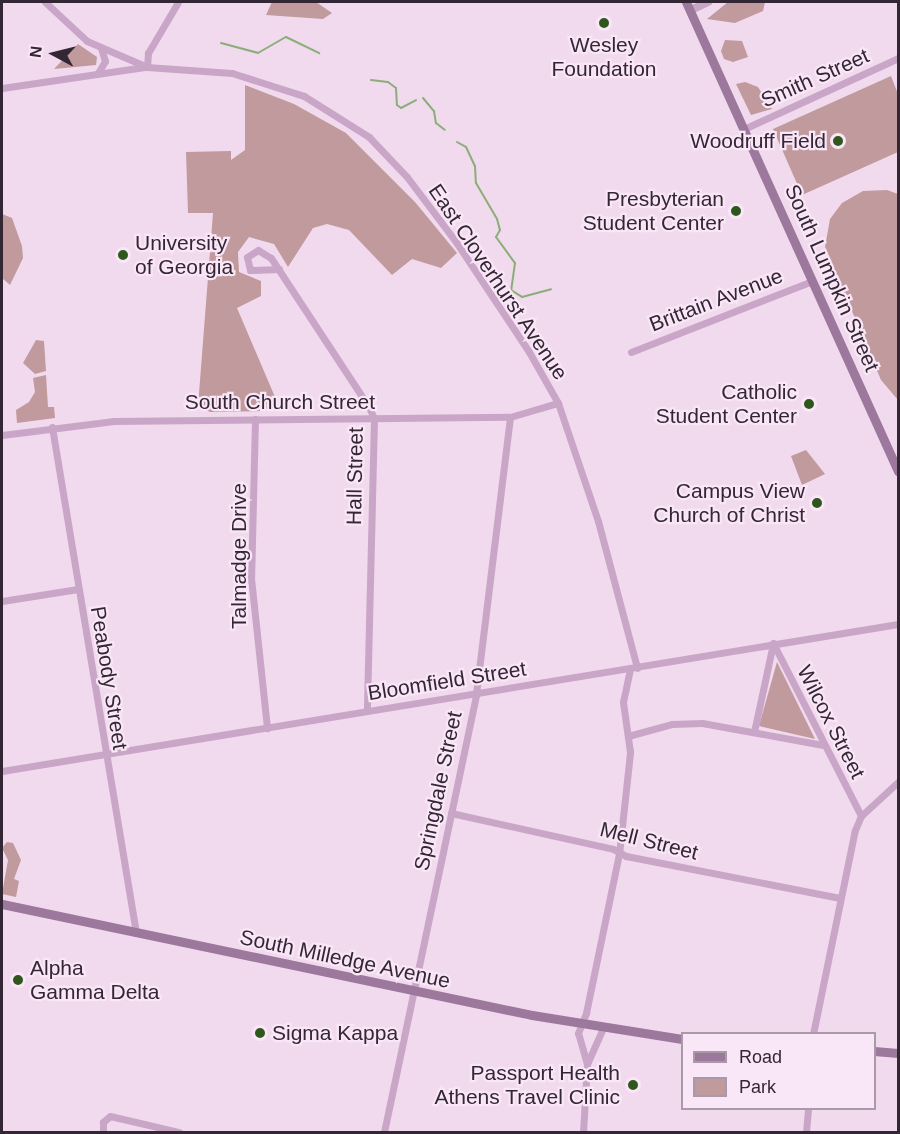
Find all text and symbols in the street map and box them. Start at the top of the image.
marker: Wesley Foundation [597,16,611,30]
north arrow [24,24,84,84]
place label: Wesley Foundation [551,32,657,82]
street label: Smith Street [757,43,873,113]
text: N [26,45,45,59]
place label: Woodruff Field [690,128,826,154]
marker: Woodruff Field [831,134,845,148]
street label: East Cloverhurst Avenue [423,179,573,385]
street label: South Lumpkin Street [779,181,885,375]
place label: Presbyterian Student Center [583,186,724,236]
marker: Presbyterian Student Center [729,204,743,218]
place label: University of Georgia [135,230,233,280]
marker: University of Georgia [116,248,130,262]
street label: Brittain Avenue [645,263,787,337]
place label: Catholic Student Center [656,379,797,429]
street label: South Church Street [185,389,375,415]
marker: Catholic Student Center [802,397,816,411]
street label: Hall Street [342,427,368,525]
place label: Campus View Church of Christ [653,478,805,528]
street label: Talmadge Drive [226,483,252,629]
marker: Campus View Church of Christ [810,496,824,510]
street label: Peabody Street [85,605,133,751]
street label: Bloomfield Street [366,656,528,706]
street label: Wilcox Street [792,661,870,783]
street label: Springdale Street [409,709,467,873]
street label: Mell Street [597,817,701,865]
street label: South Milledge Avenue [237,924,453,994]
place label: Alpha Gamma Delta [30,955,160,1005]
marker: Alpha Gamma Delta [11,973,25,987]
place label: Sigma Kappa [272,1020,398,1046]
marker: Sigma Kappa [253,1026,267,1040]
legend [681,1032,876,1110]
text: Road [739,1047,782,1067]
place label: Passport Health Athens Travel Clinic [434,1060,620,1110]
marker: Passport Health Athens Travel Clinic [624,1076,642,1094]
text: Park [739,1077,776,1097]

